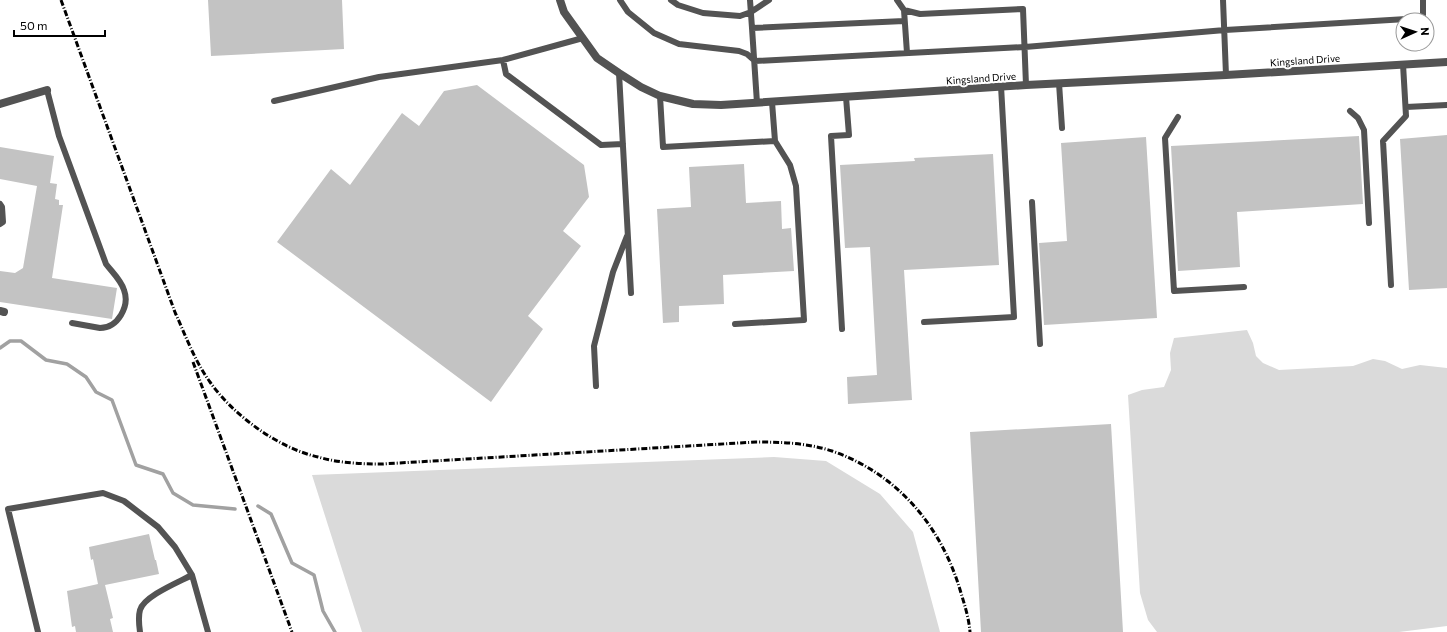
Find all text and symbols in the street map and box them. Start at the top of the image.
scale bar [14,12,105,38]
north arrow [1395,12,1435,52]
text: 50 m [20,18,48,32]
text: N [1419,27,1432,36]
street label: Kingsland Drive [1269,52,1341,68]
street label: Kingsland Drive [945,70,1017,86]

